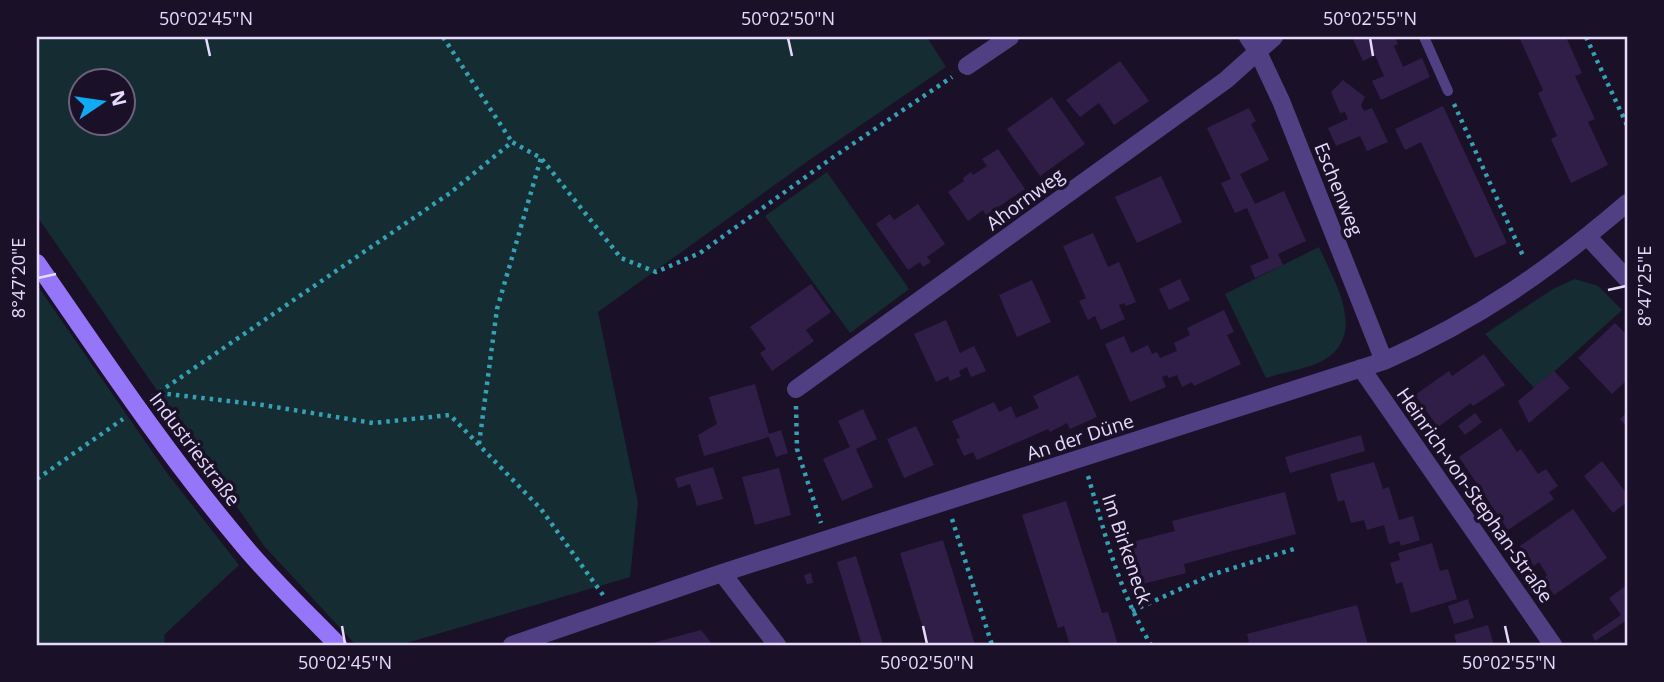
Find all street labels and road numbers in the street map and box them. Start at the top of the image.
street label: Eschenweg [1309,139,1369,239]
street label: Ahornweg [981,162,1069,236]
street label: Heinrich-von-Stephan-Straße [1391,382,1559,608]
street label: Industriestraße [144,387,246,511]
street label: An der Düne [1023,407,1137,467]
street label: Im Birkeneck [1096,491,1158,607]

